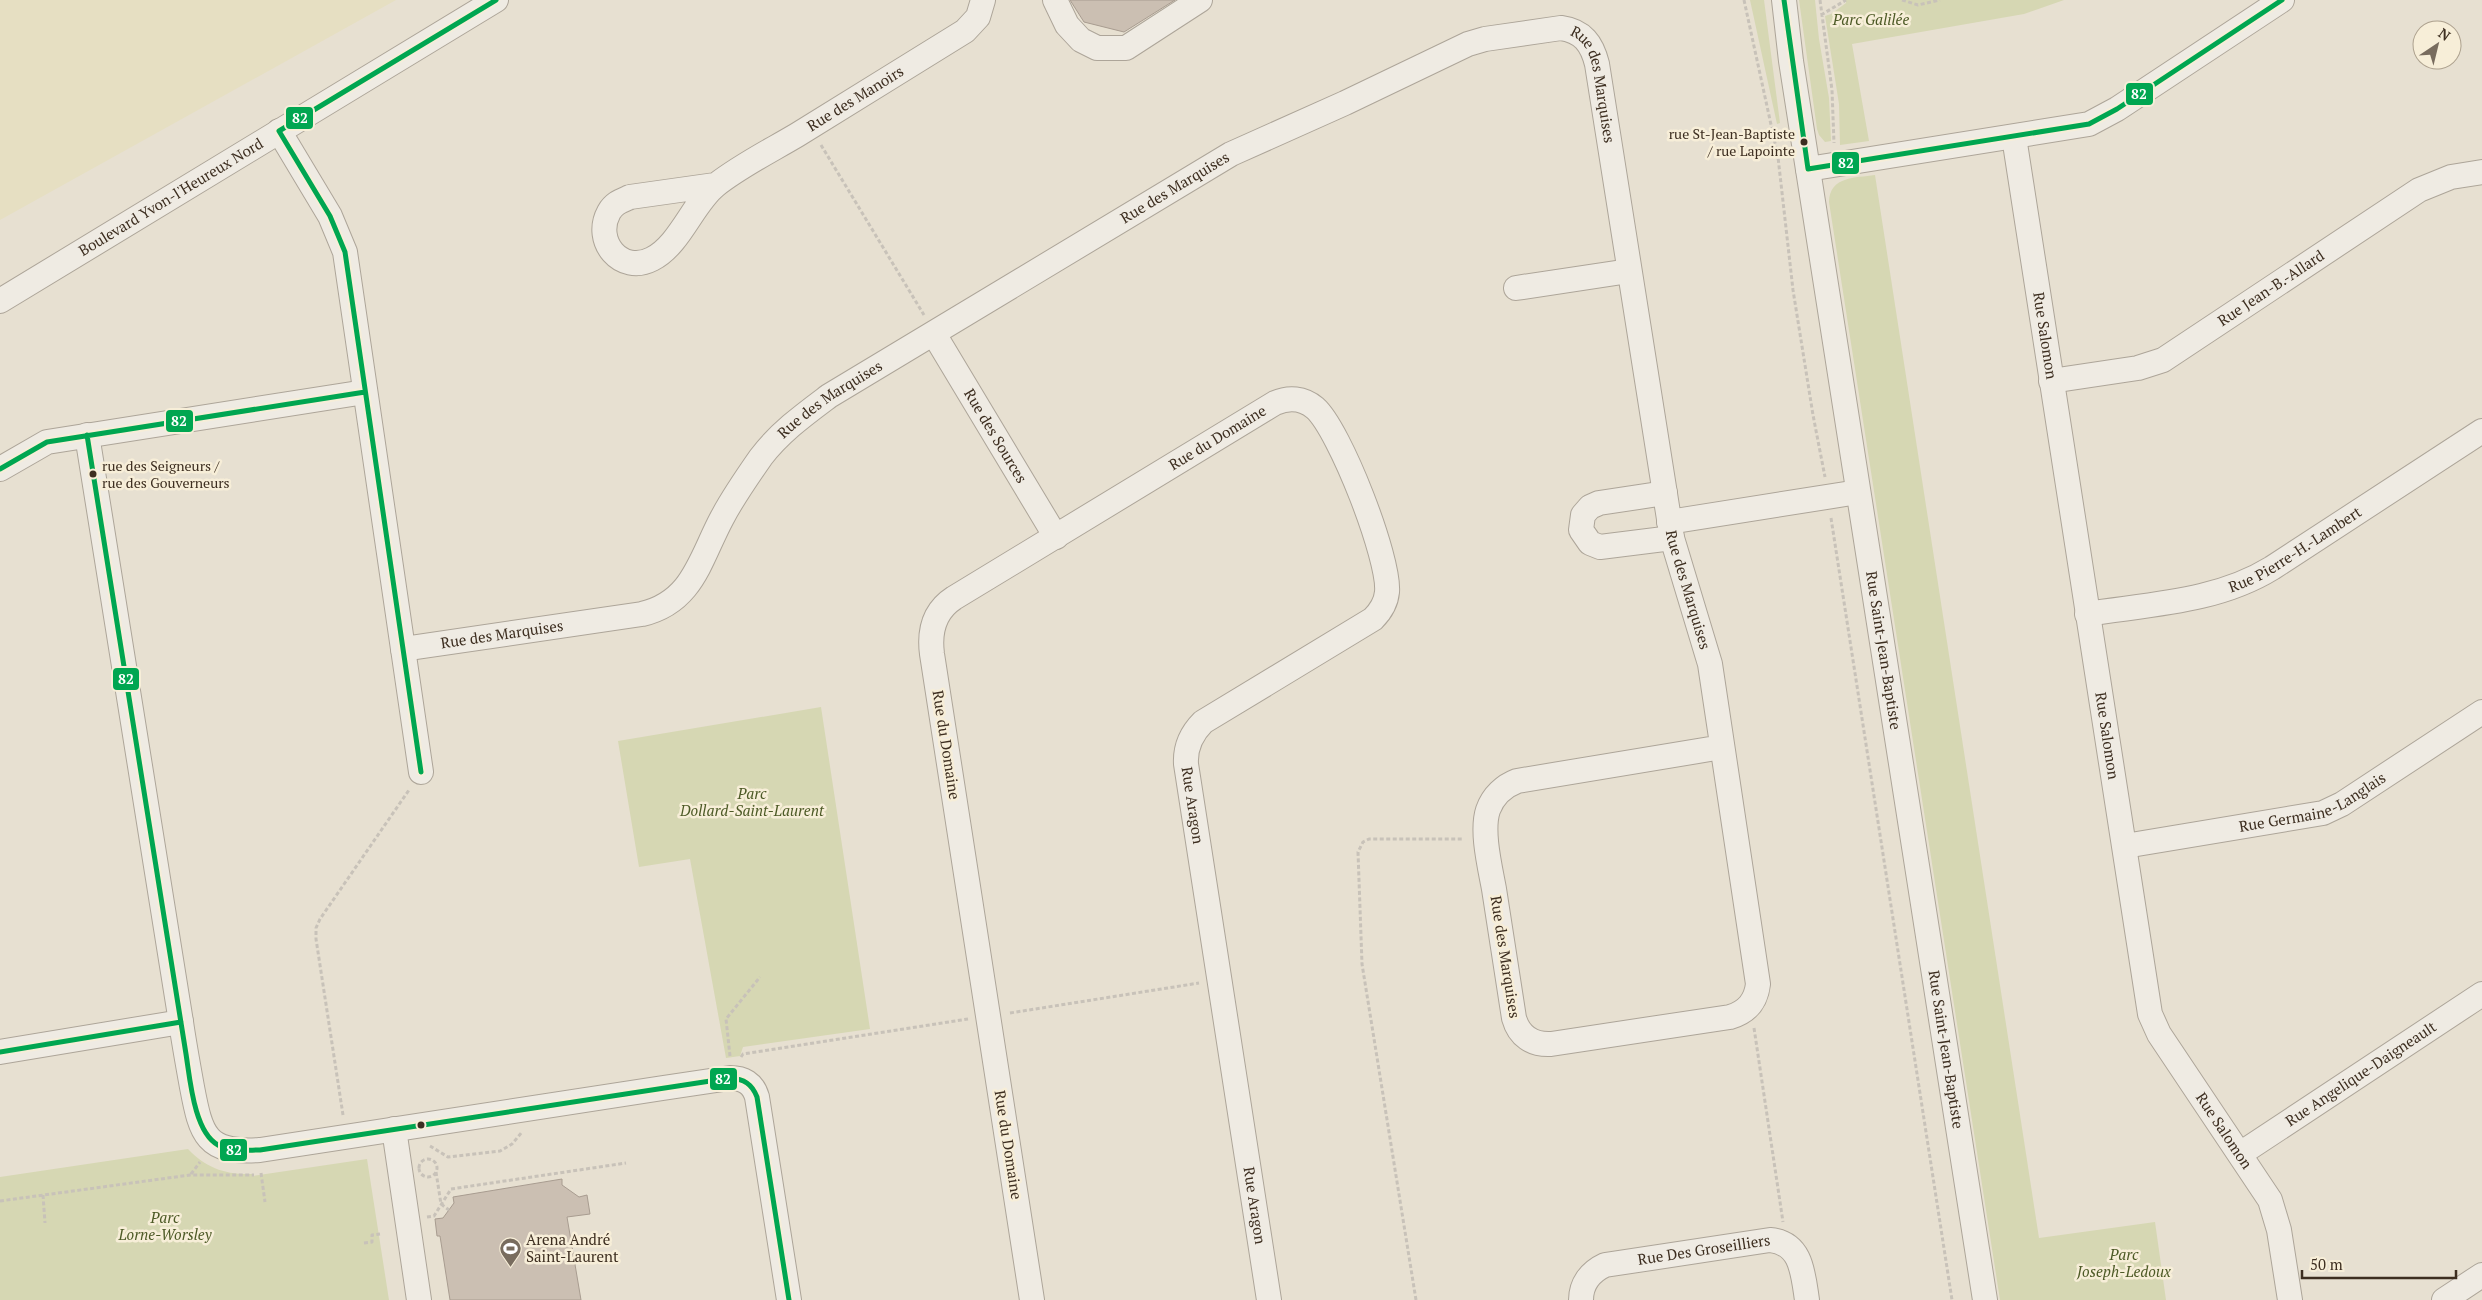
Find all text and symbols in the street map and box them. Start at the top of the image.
park label: Parc Galilée [1832,9,1909,29]
north arrow [2412,20,2462,70]
street label: Rue des Marquises [1568,21,1620,144]
text: N [2435,23,2455,45]
street label: Rue des Manoirs [803,61,907,135]
line badge: 82 [2125,82,2154,106]
text: 82 [2131,84,2147,103]
line badge: 82 [285,106,314,130]
text: 82 [292,108,308,127]
place label: rue St-Jean-Baptiste / rue Lapointe [1669,124,1795,160]
street label: Boulevard Yvon-l'Heureux Nord [74,133,266,260]
marker: rue St-Jean-Baptiste / rue Lapointe [1799,137,1809,147]
street label: Rue des Marquises [1116,146,1233,227]
line badge: 82 [1831,151,1860,175]
text: 82 [1838,153,1854,172]
street label: Rue Jean-B.-Allard [2213,245,2328,330]
street label: Rue Salomon [2029,290,2062,381]
street label: Rue des Marquises [773,355,886,442]
street label: Rue des Sources [960,385,1032,486]
street label: Rue du Domaine [1165,400,1269,474]
line badge: 82 [165,409,194,433]
text: 82 [171,411,187,430]
place label: rue des Seigneurs / rue des Gouverneurs [102,456,230,492]
marker: rue des Seigneurs / rue des Gouverneurs [88,469,98,479]
street label: Rue Pierre-H.-Lambert [2226,501,2365,596]
street label: Rue des Marquises [1662,529,1716,652]
street label: Rue Saint-Jean-Baptiste [1862,570,1907,731]
street label: Rue des Marquises [439,615,564,652]
line badge: 82 [112,667,140,691]
text: 82 [118,669,134,688]
street label: Rue du Domaine [928,689,965,801]
street label: Rue Salomon [2091,691,2124,781]
street label: Rue Aragon [1178,765,1209,845]
street label: Rue Germaine-Langlais [2237,767,2389,836]
park label: Parc Dollard-Saint-Laurent [679,783,825,820]
street label: Rue des Marquises [1486,894,1526,1019]
street label: Rue Saint-Jean-Baptiste [1925,969,1969,1130]
street label: Rue Angelique-Daigneault [2281,1016,2440,1130]
line badge: 82 [709,1067,738,1091]
text: 82 [715,1069,731,1088]
street label: Rue Salomon [2192,1088,2257,1173]
street label: Rue du Domaine [990,1089,1027,1201]
unlabelled marker [416,1120,426,1130]
line badge: 82 [219,1138,248,1162]
text: 82 [226,1140,242,1159]
street label: Rue Aragon [1240,1165,1271,1245]
park label: Parc Lorne-Worsley [117,1207,213,1244]
place label: Arena André Saint-Laurent [526,1229,619,1266]
street label: Rue Des Groseilliers [1636,1229,1772,1269]
sports icon: Arena André Saint-Laurent [498,1237,522,1268]
park label: Parc Joseph-Ledoux [2076,1244,2171,1281]
scale bar [2302,1248,2456,1280]
text: 50 m [2310,1254,2343,1274]

